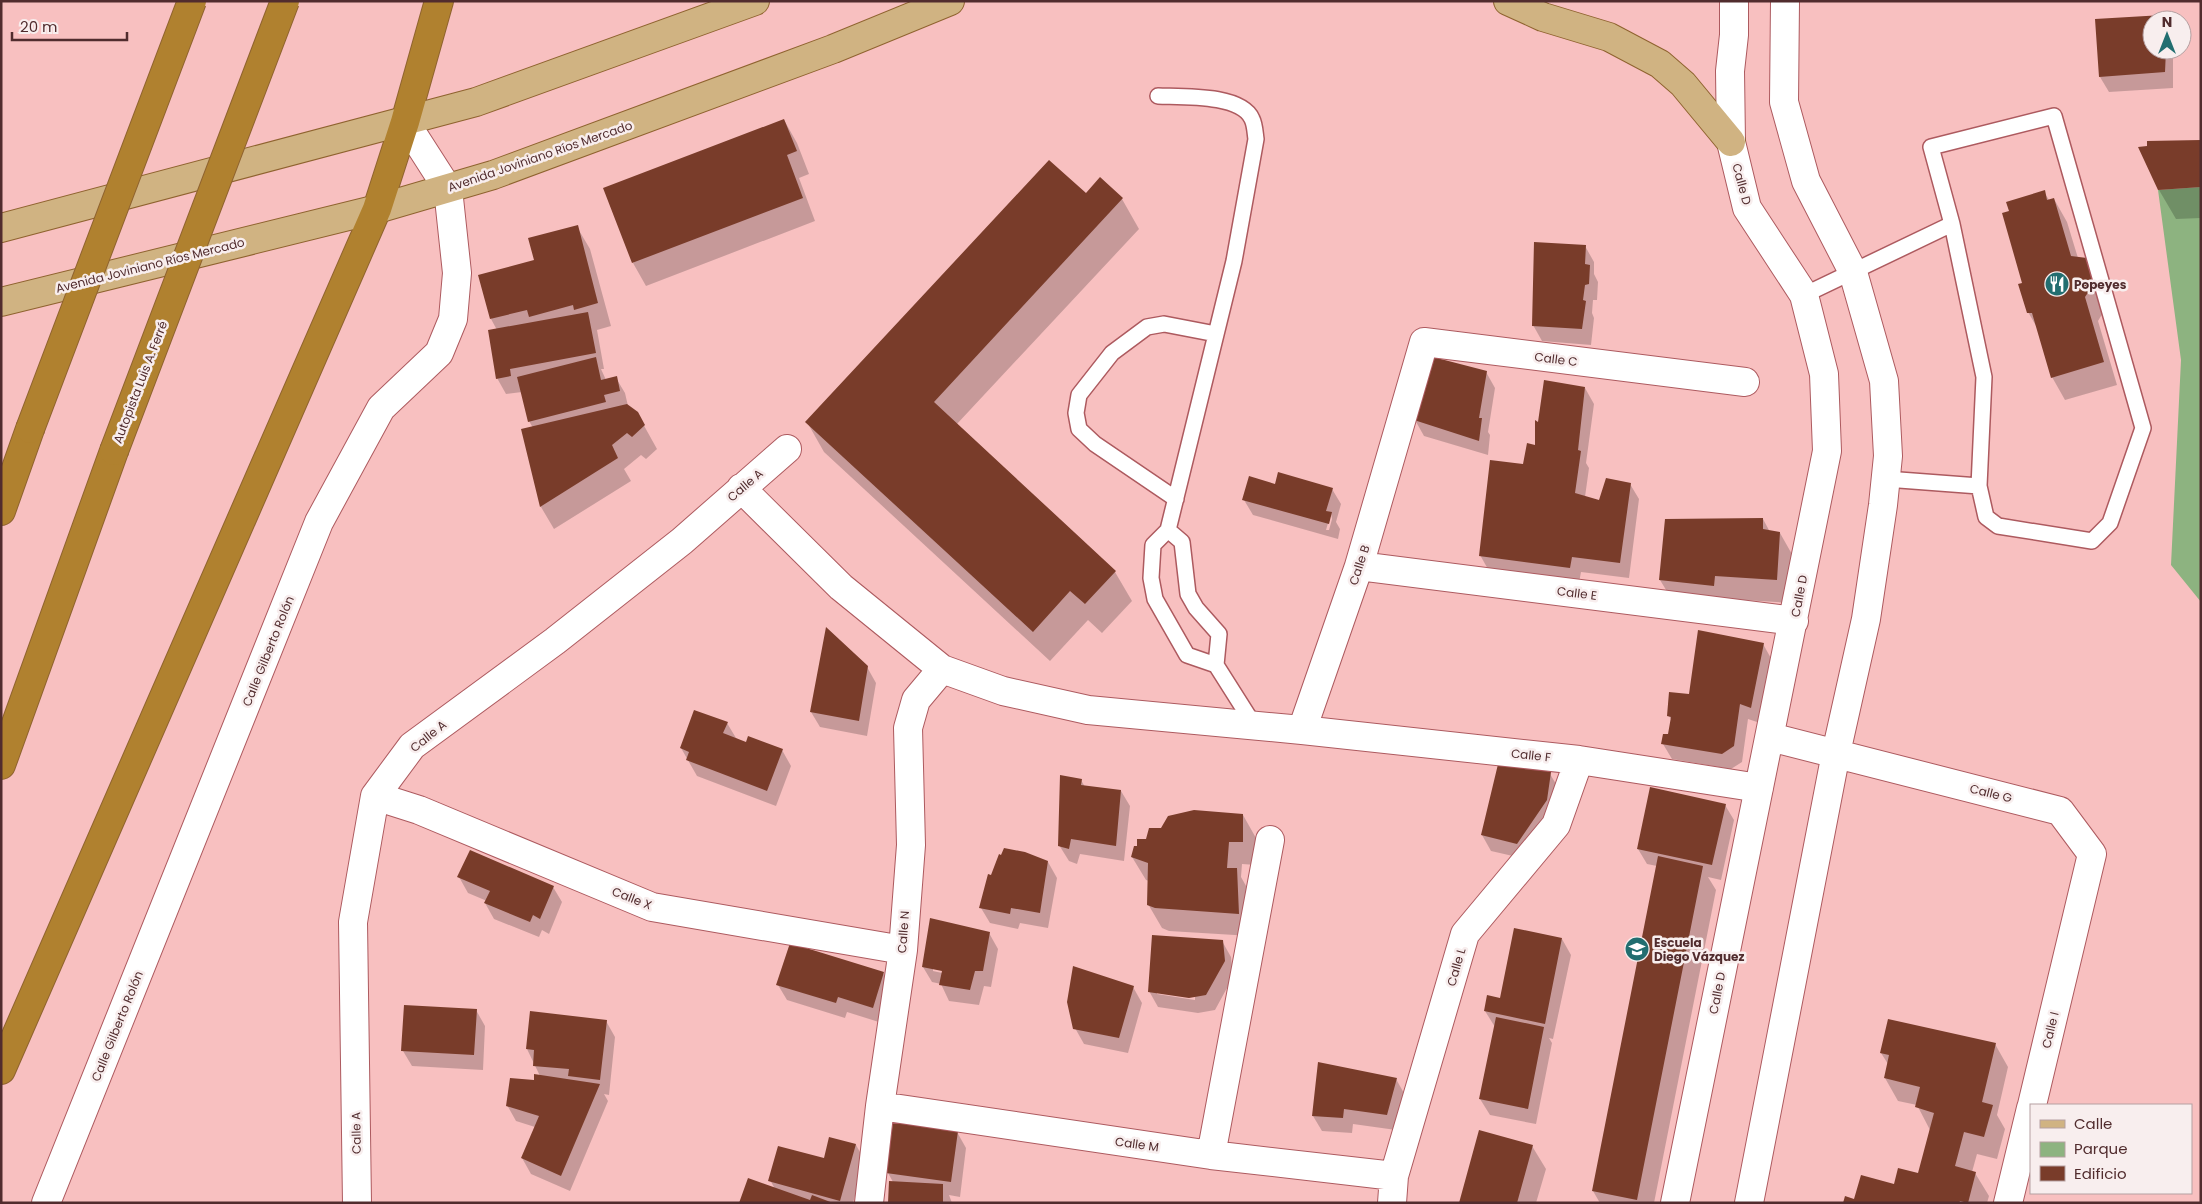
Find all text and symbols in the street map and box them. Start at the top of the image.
scale bar [12,10,128,42]
north arrow [2142,10,2192,60]
text: N [2162,12,2172,32]
text: 20 m [20,16,58,37]
street label: Avenida Joviniano Ríos Mercado [445,116,635,196]
street label: Calle D [1728,161,1756,207]
street label: Avenida Joviniano Ríos Mercado [54,233,247,297]
restaurant icon: Popeyes [2044,271,2070,297]
place label: Popeyes [2074,276,2127,293]
street label: Autopista Luis A. Ferré [109,318,171,446]
street label: Calle C [1534,348,1578,370]
street label: Calle A [724,465,766,505]
street label: Calle B [1345,543,1373,587]
street label: Calle D [1787,574,1811,618]
street label: Calle E [1556,582,1598,604]
street label: Calle Gilberto Rolón [238,593,298,709]
street label: Calle A [406,716,450,756]
street label: Calle F [1510,744,1552,766]
street label: Calle G [1968,780,2014,806]
street label: Calle X [610,883,654,913]
street label: Calle N [893,910,913,954]
place label: Escuela Diego Vázquez [1654,934,1744,965]
school or university icon: Escuela Diego Vázquez [1624,936,1650,962]
street label: Calle L [1442,946,1470,988]
street label: Calle Gilberto Rolón [87,968,147,1084]
street label: Calle D [1705,971,1729,1015]
street label: Calle I [2037,1010,2063,1050]
legend [2030,1104,2192,1194]
street label: Calle A [347,1112,365,1154]
text: Calle [2074,1113,2112,1134]
street label: Calle M [1114,1133,1160,1155]
text: Parque [2074,1138,2127,1159]
text: Edificio [2074,1163,2127,1184]

